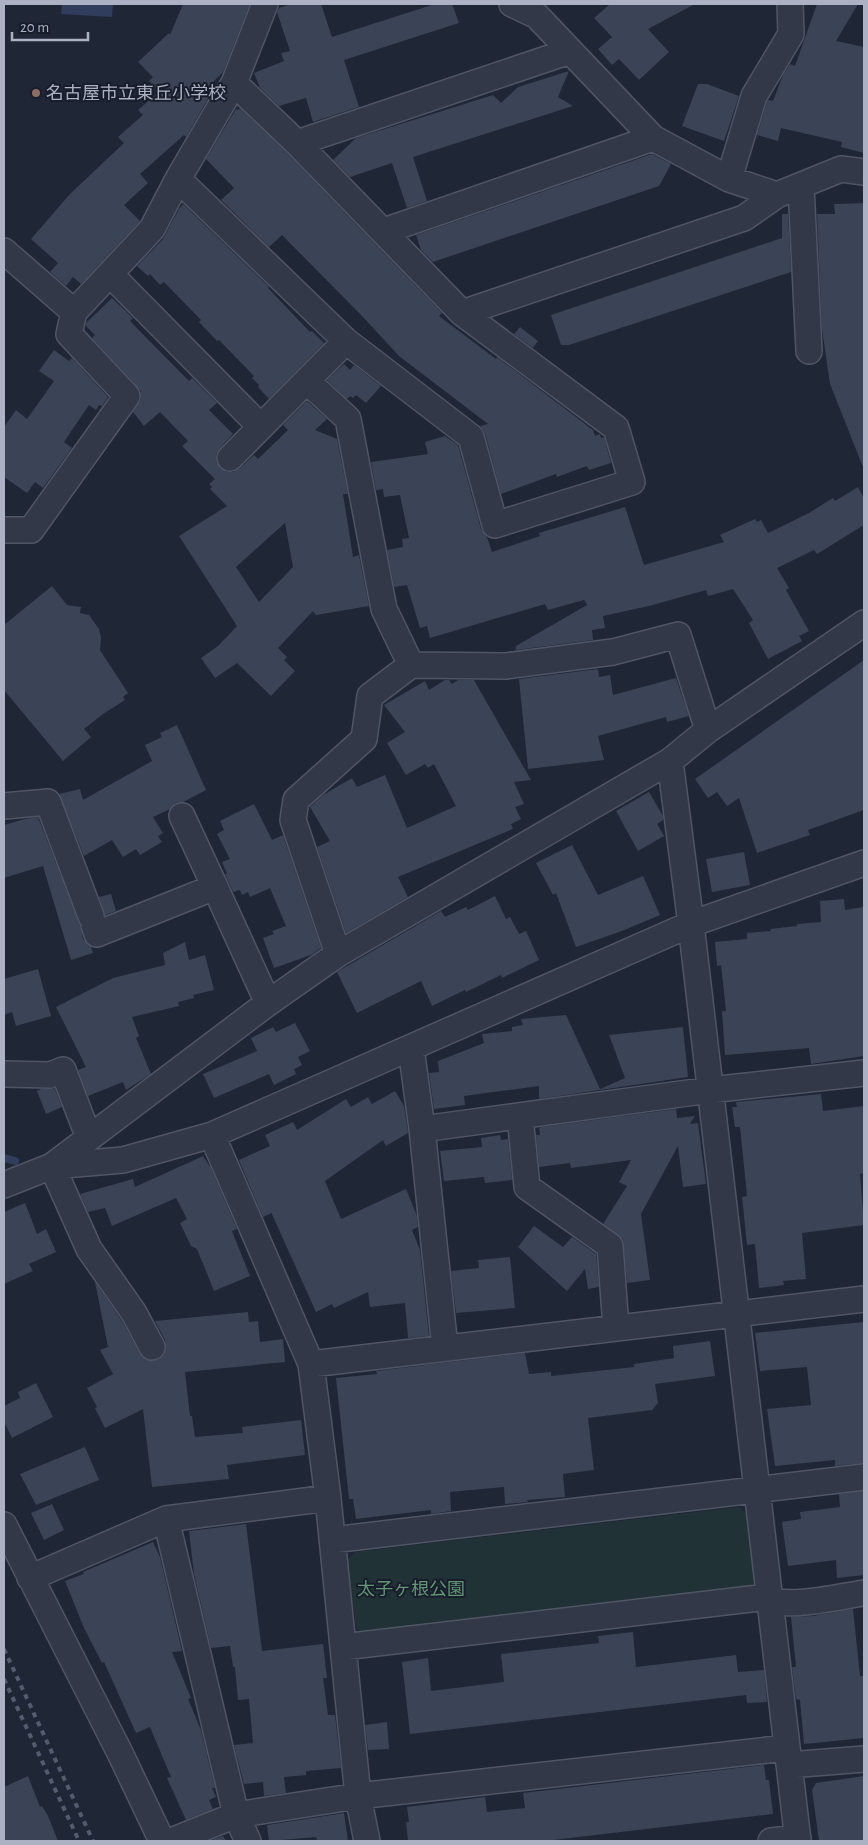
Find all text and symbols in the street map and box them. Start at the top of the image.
scale bar [12,10,89,42]
text: 20 m [20,20,49,35]
place label: 名古屋市立東丘小学校 [46,83,226,103]
marker: 名古屋市立東丘小学校 [30,87,42,99]
park label: 太子ヶ根公園 [357,1580,465,1599]

